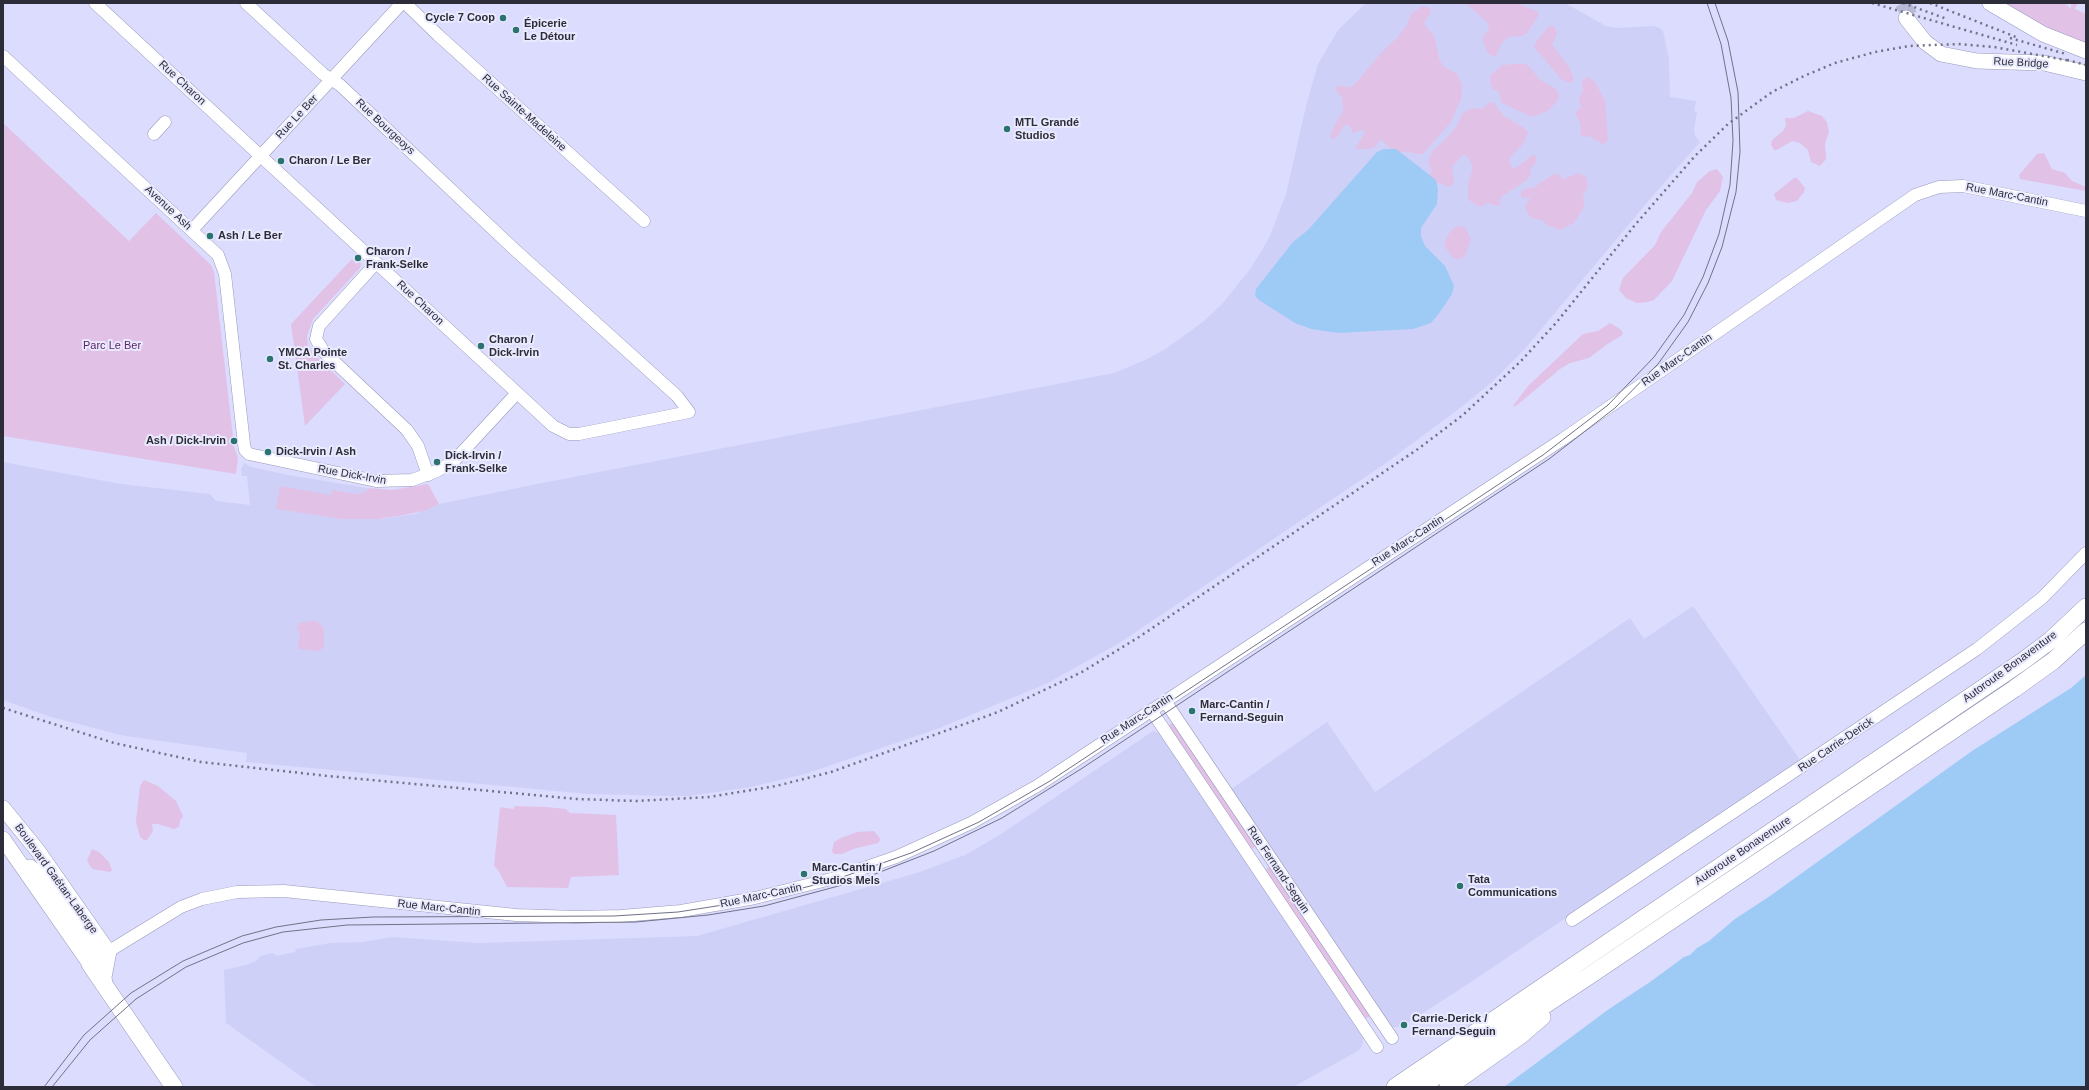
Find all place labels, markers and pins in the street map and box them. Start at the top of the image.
place label: Cycle 7 Coop [425,11,495,25]
marker: Cycle 7 Coop [498,13,508,23]
place label: Épicerie Le Détour [524,17,575,43]
marker: Épicerie Le Détour [511,25,521,35]
place label: MTL Grandé Studios [1015,116,1079,142]
marker: MTL Grandé Studios [1002,124,1012,134]
place label: Charon / Le Ber [289,154,371,168]
marker: Charon / Le Ber [276,156,286,166]
place label: Ash / Le Ber [218,229,282,243]
marker: Ash / Le Ber [205,231,215,241]
place label: Charon / Frank-Selke [366,245,428,271]
marker: Charon / Frank-Selke [353,253,363,263]
place label: Charon / Dick-Irvin [489,333,539,359]
marker: Charon / Dick-Irvin [476,341,486,351]
place label: YMCA Pointe St. Charles [278,346,347,372]
marker: YMCA Pointe St. Charles [265,354,275,364]
place label: Ash / Dick-Irvin [146,434,226,448]
marker: Ash / Dick-Irvin [229,436,239,446]
place label: Dick-Irvin / Ash [276,445,356,459]
marker: Dick-Irvin / Ash [263,447,273,457]
place label: Dick-Irvin / Frank-Selke [445,449,507,475]
marker: Dick-Irvin / Frank-Selke [432,457,442,467]
place label: Marc-Cantin / Fernand-Seguin [1200,698,1284,724]
marker: Marc-Cantin / Fernand-Seguin [1187,706,1197,716]
place label: Marc-Cantin / Studios Mels [812,861,882,887]
marker: Marc-Cantin / Studios Mels [799,869,809,879]
place label: Tata Communications [1468,873,1557,899]
marker: Tata Communications [1455,881,1465,891]
place label: Carrie-Derick / Fernand-Seguin [1412,1012,1496,1038]
marker: Carrie-Derick / Fernand-Seguin [1399,1020,1409,1030]

